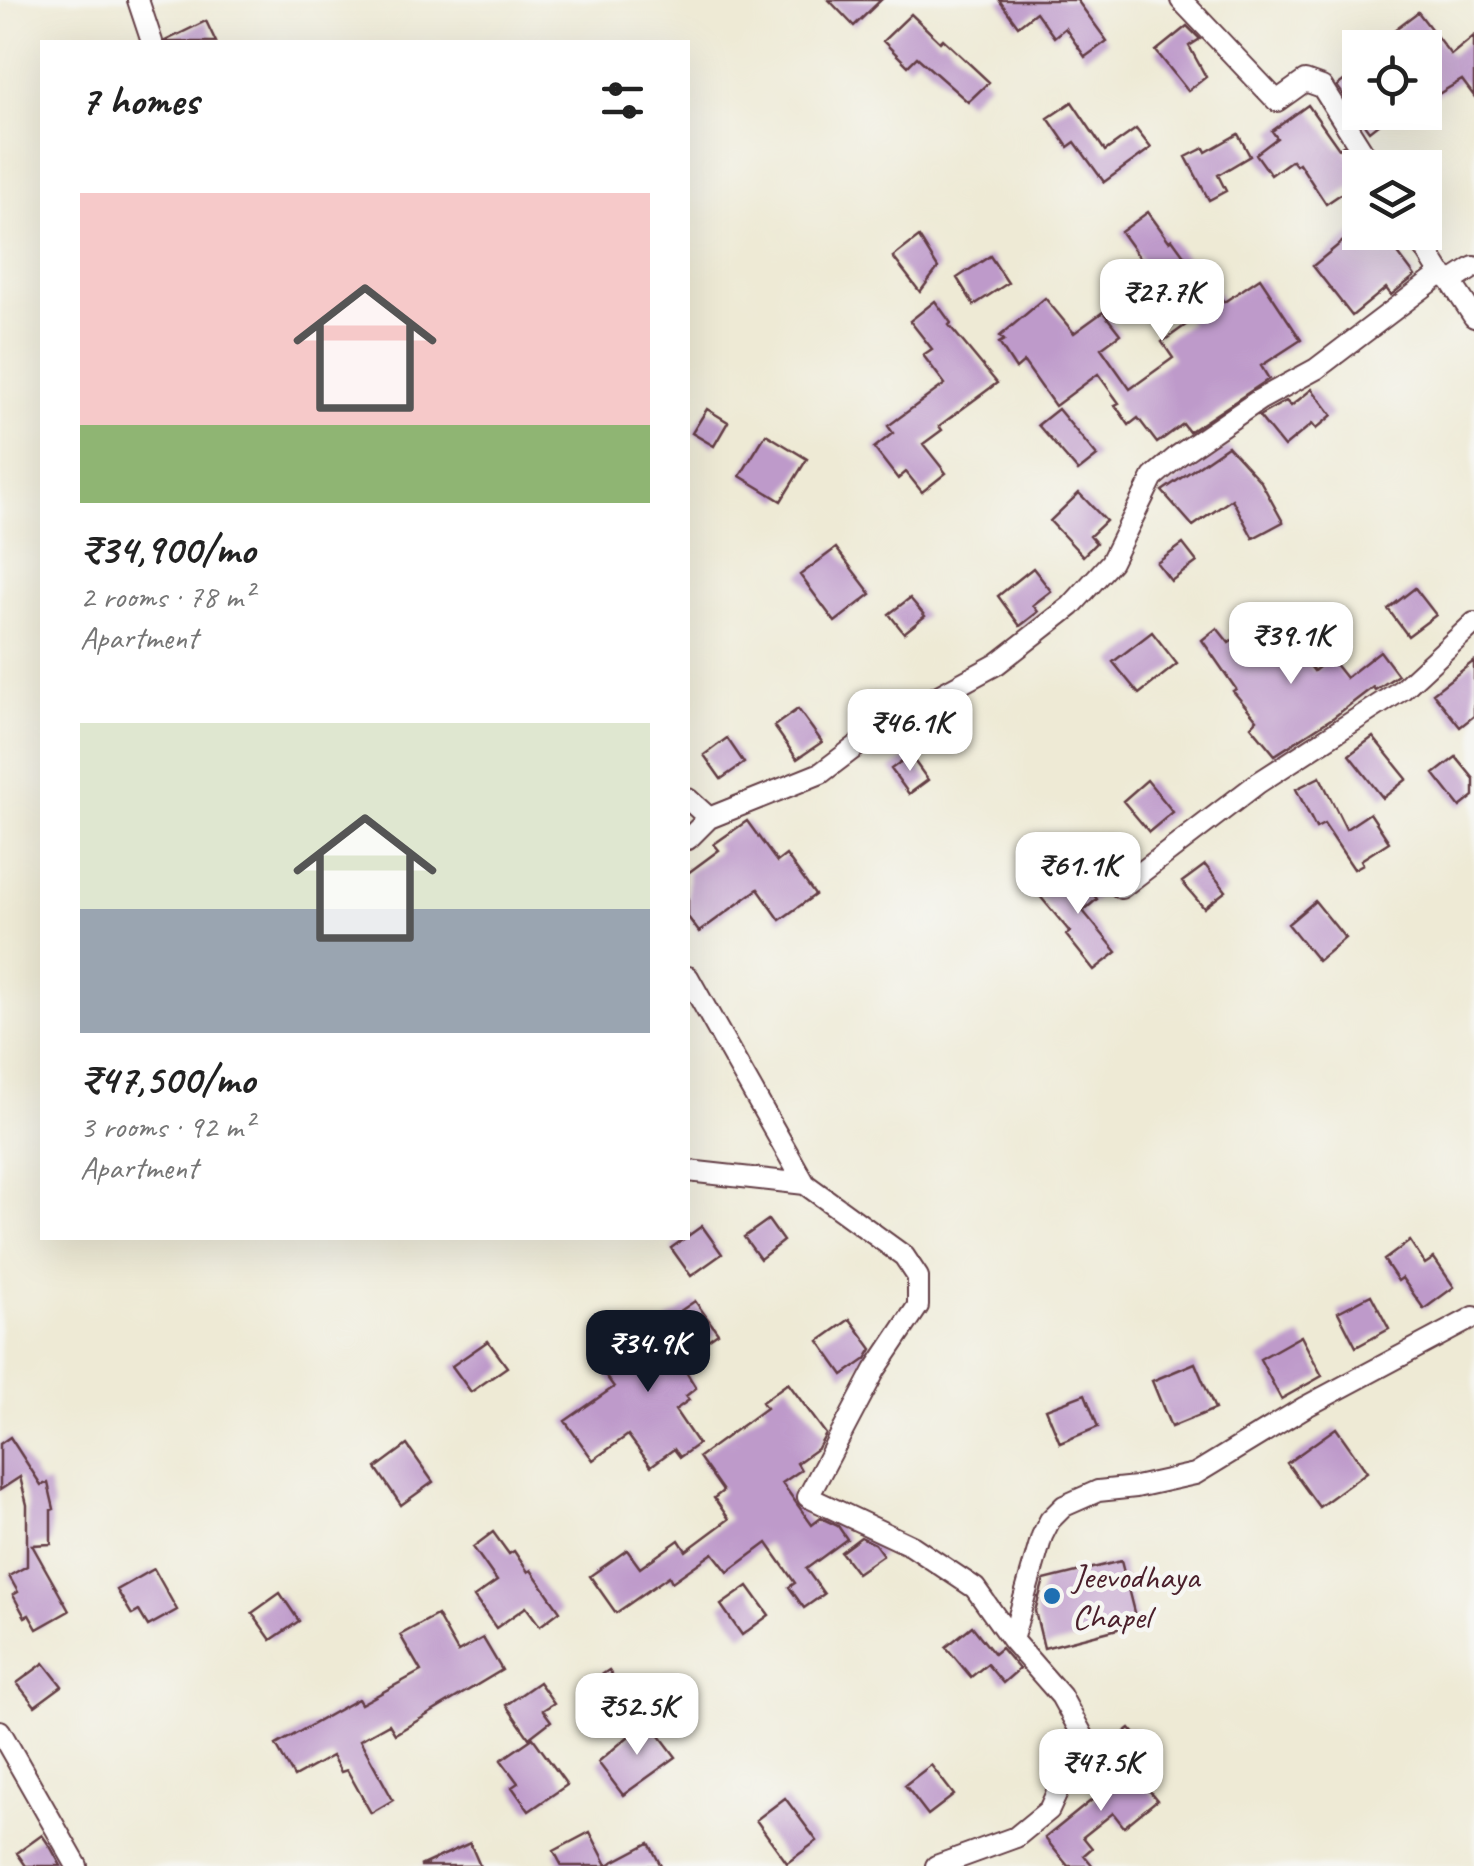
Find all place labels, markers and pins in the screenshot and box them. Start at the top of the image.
pin: ₹27.7K [1081,259,1243,344]
pin: ₹39.1K [1210,602,1372,687]
pin: ₹46.1K [829,689,991,774]
pin: ₹61.1K [997,832,1159,917]
pin: ₹34.9K [567,1310,729,1395]
place label: Jeevodhaya Chapel [1070,1554,1201,1639]
marker: Jeevodhaya Chapel [1041,1585,1063,1607]
pin: ₹52.5K [556,1673,718,1758]
pin: ₹47.5K [1020,1729,1182,1814]

